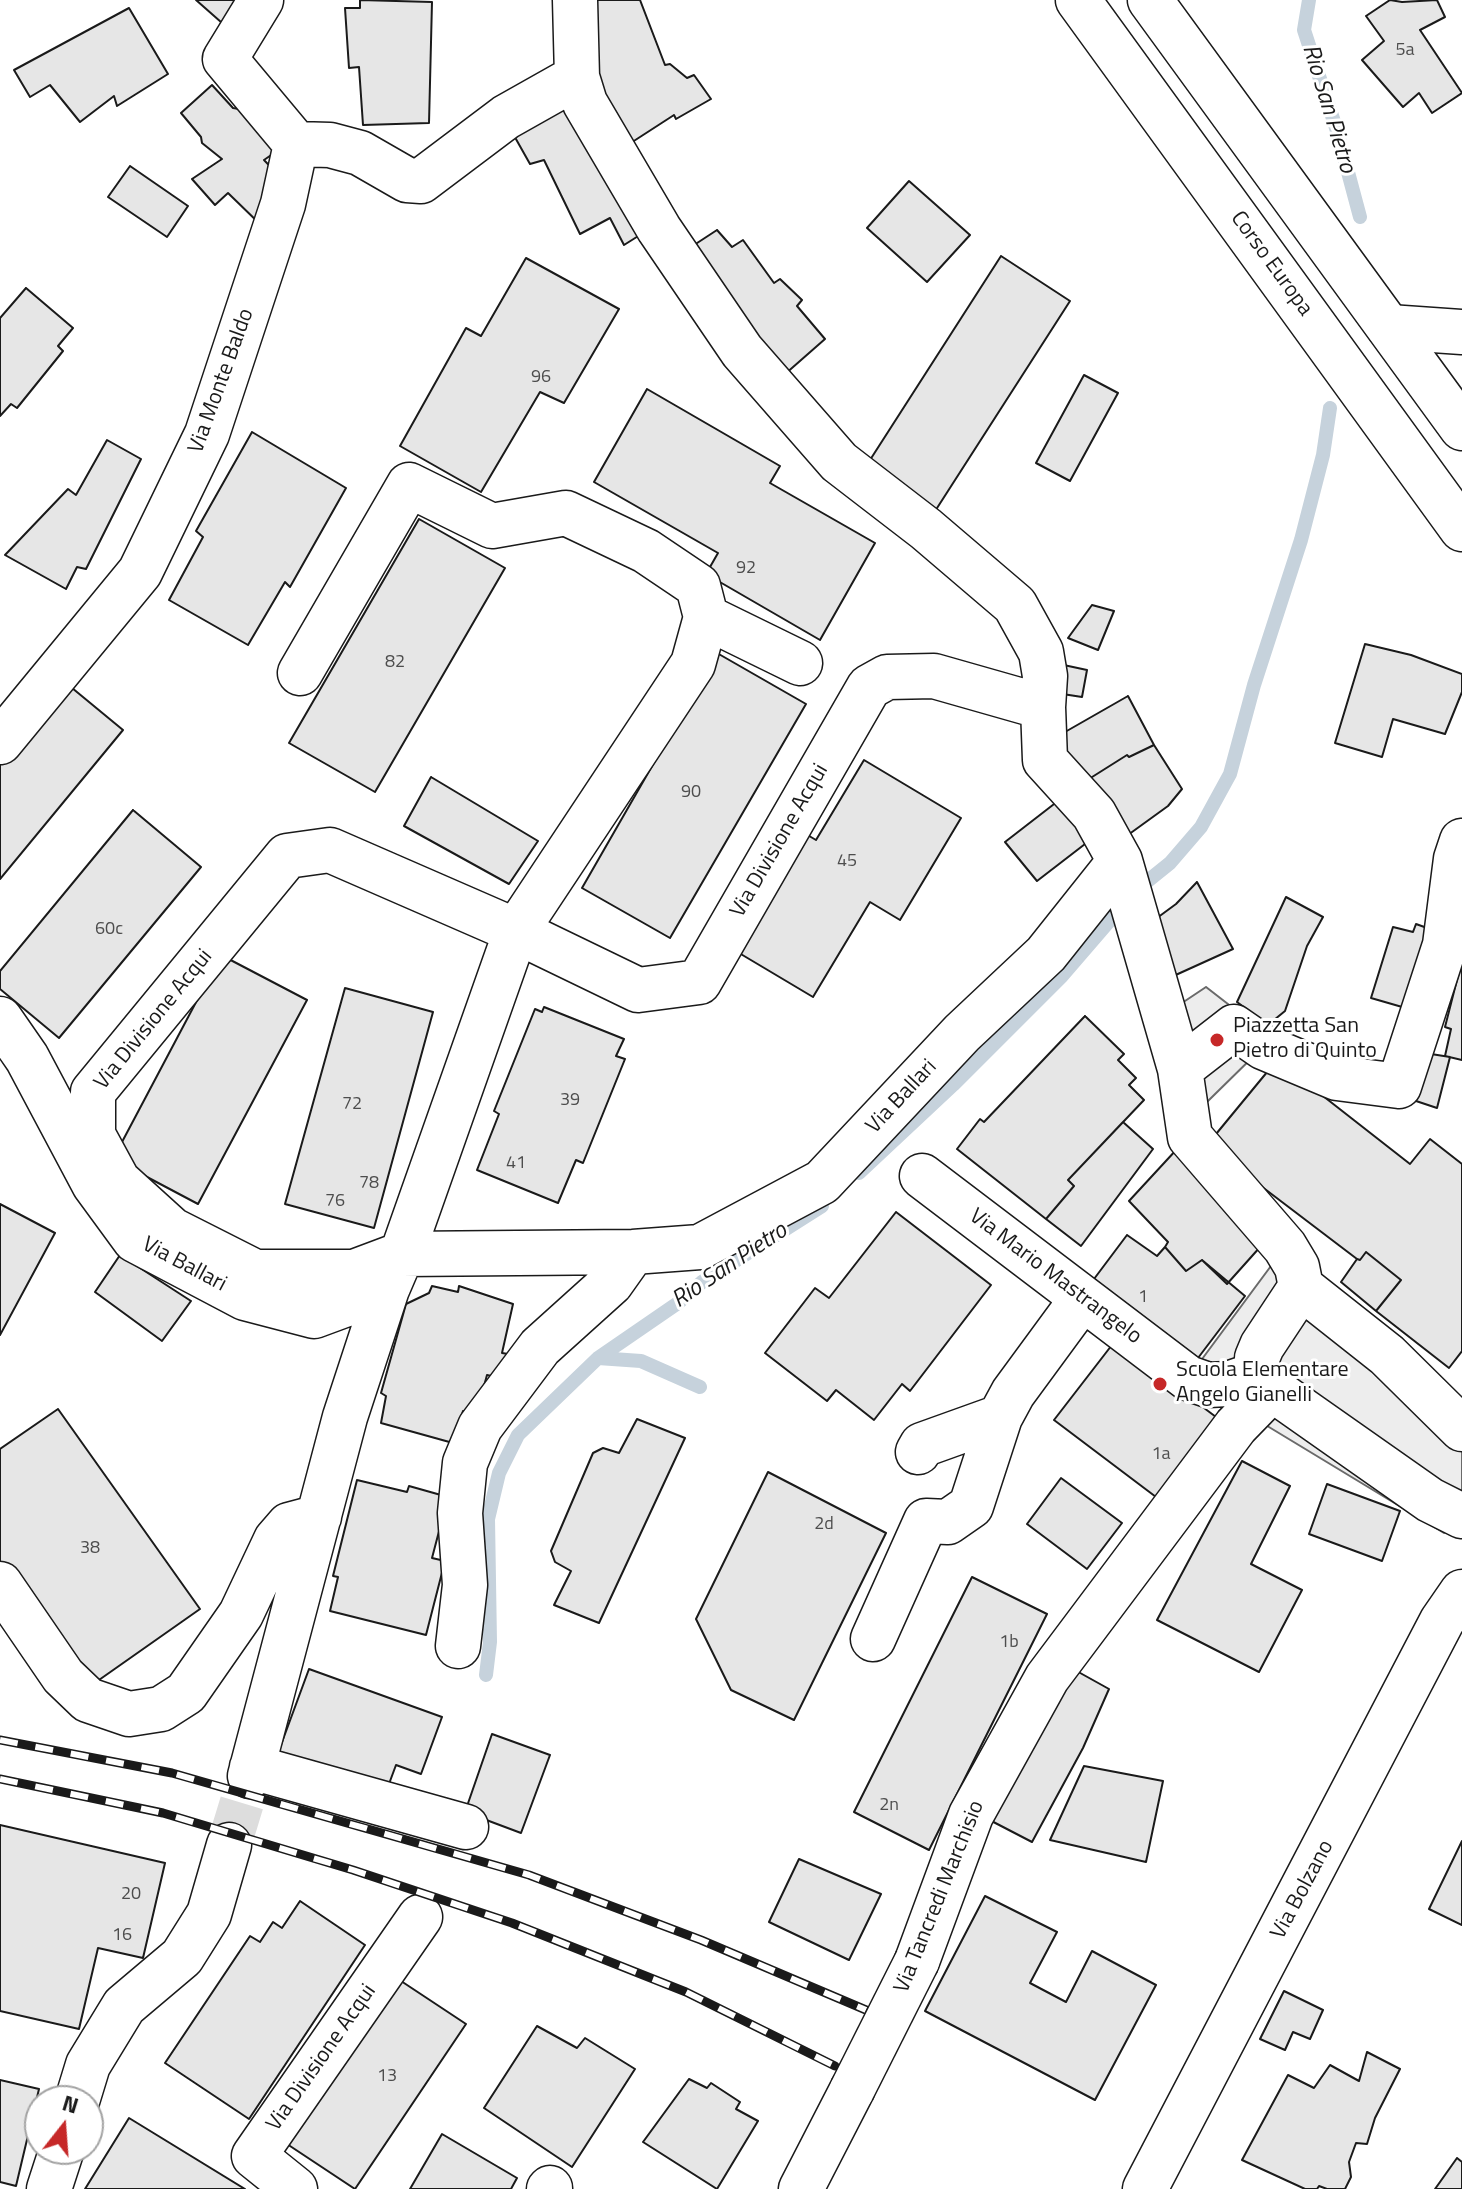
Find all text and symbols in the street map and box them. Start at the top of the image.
house number: 5a [1395,40,1415,62]
water label: Rio San Pietro [1295,41,1361,177]
street label: Corso Europa [1224,207,1318,321]
street label: Via Monte Baldo [184,305,260,457]
house number: 96 [531,367,551,389]
house number: 92 [736,558,756,580]
house number: 82 [385,652,405,674]
street label: Via Divisione Acqui [725,760,835,922]
house number: 90 [681,782,701,804]
house number: 45 [837,851,857,873]
house number: 60c [95,919,123,941]
street label: Via Divisione Acqui [89,945,219,1095]
place label: Piazzetta San Pietro di Quinto [1233,1014,1377,1066]
marker: Piazzetta San Pietro di Quinto [1208,1031,1226,1049]
street label: Via Ballari [861,1054,943,1140]
house number: 39 [560,1090,580,1112]
house number: 72 [342,1094,362,1116]
house number: 41 [506,1153,526,1175]
house number: 78 [359,1173,379,1195]
house number: 76 [325,1191,345,1213]
street label: Via Mario Mastrangelo [964,1204,1146,1350]
water label: Rio San Pietro [667,1217,793,1315]
street label: Via Ballari [137,1232,231,1298]
house number: 1 [1138,1287,1148,1309]
place label: Scuola Elementare Angelo Gianelli [1176,1358,1349,1410]
marker: Scuola Elementare Angelo Gianelli [1151,1375,1169,1393]
house number: 1a [1151,1444,1171,1466]
house number: 2d [814,1514,834,1536]
house number: 38 [80,1538,100,1560]
house number: 1b [999,1632,1019,1654]
house number: 2n [879,1795,899,1817]
street label: Via Tancredi Marchisio [889,1797,991,1997]
street label: Via Bolzano [1266,1836,1340,1944]
house number: 20 [121,1884,141,1906]
house number: 16 [112,1925,132,1947]
street label: Via Divisione Acqui [262,1980,382,2136]
house number: 13 [377,2066,397,2088]
north arrow [24,2085,104,2165]
text: N [58,2085,83,2122]

